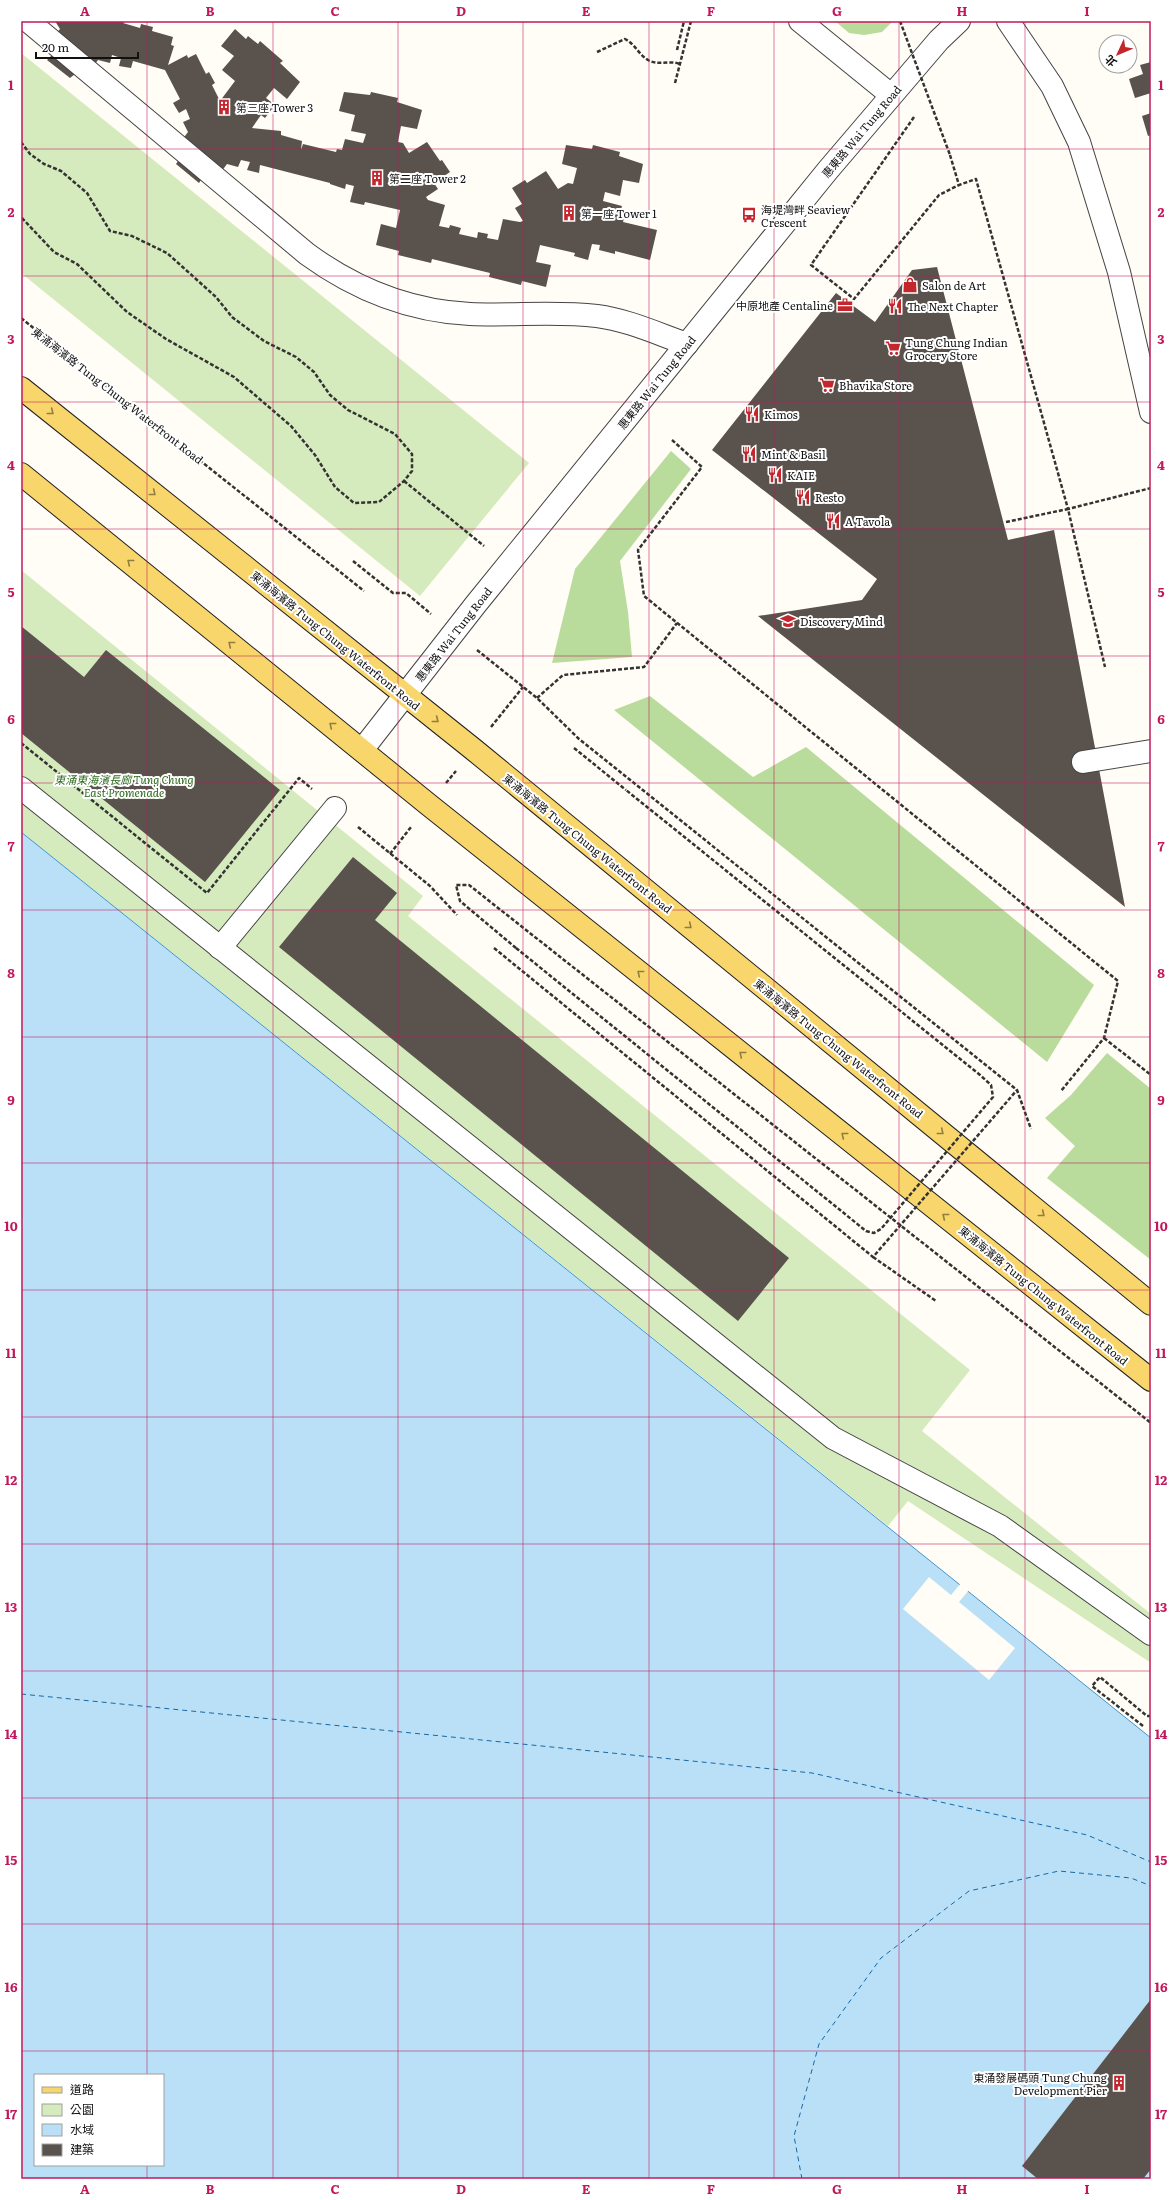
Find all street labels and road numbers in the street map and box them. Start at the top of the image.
street label: 惠東路 Wai Tung Road [818,81,905,181]
street label: 東涌海濱路 Tung Chung Waterfront Road [29,323,207,467]
street label: 惠東路 Wai Tung Road [613,332,699,432]
street label: 東涌海濱路 Tung Chung Waterfront Road [248,567,424,714]
street label: 惠東路 Wai Tung Road [411,583,495,685]
street label: 東涌海濱路 Tung Chung Waterfront Road [500,770,676,917]
street label: 東涌海濱路 Tung Chung Waterfront Road [751,975,927,1122]
street label: 東涌海濱路 Tung Chung Waterfront Road [956,1222,1132,1369]

